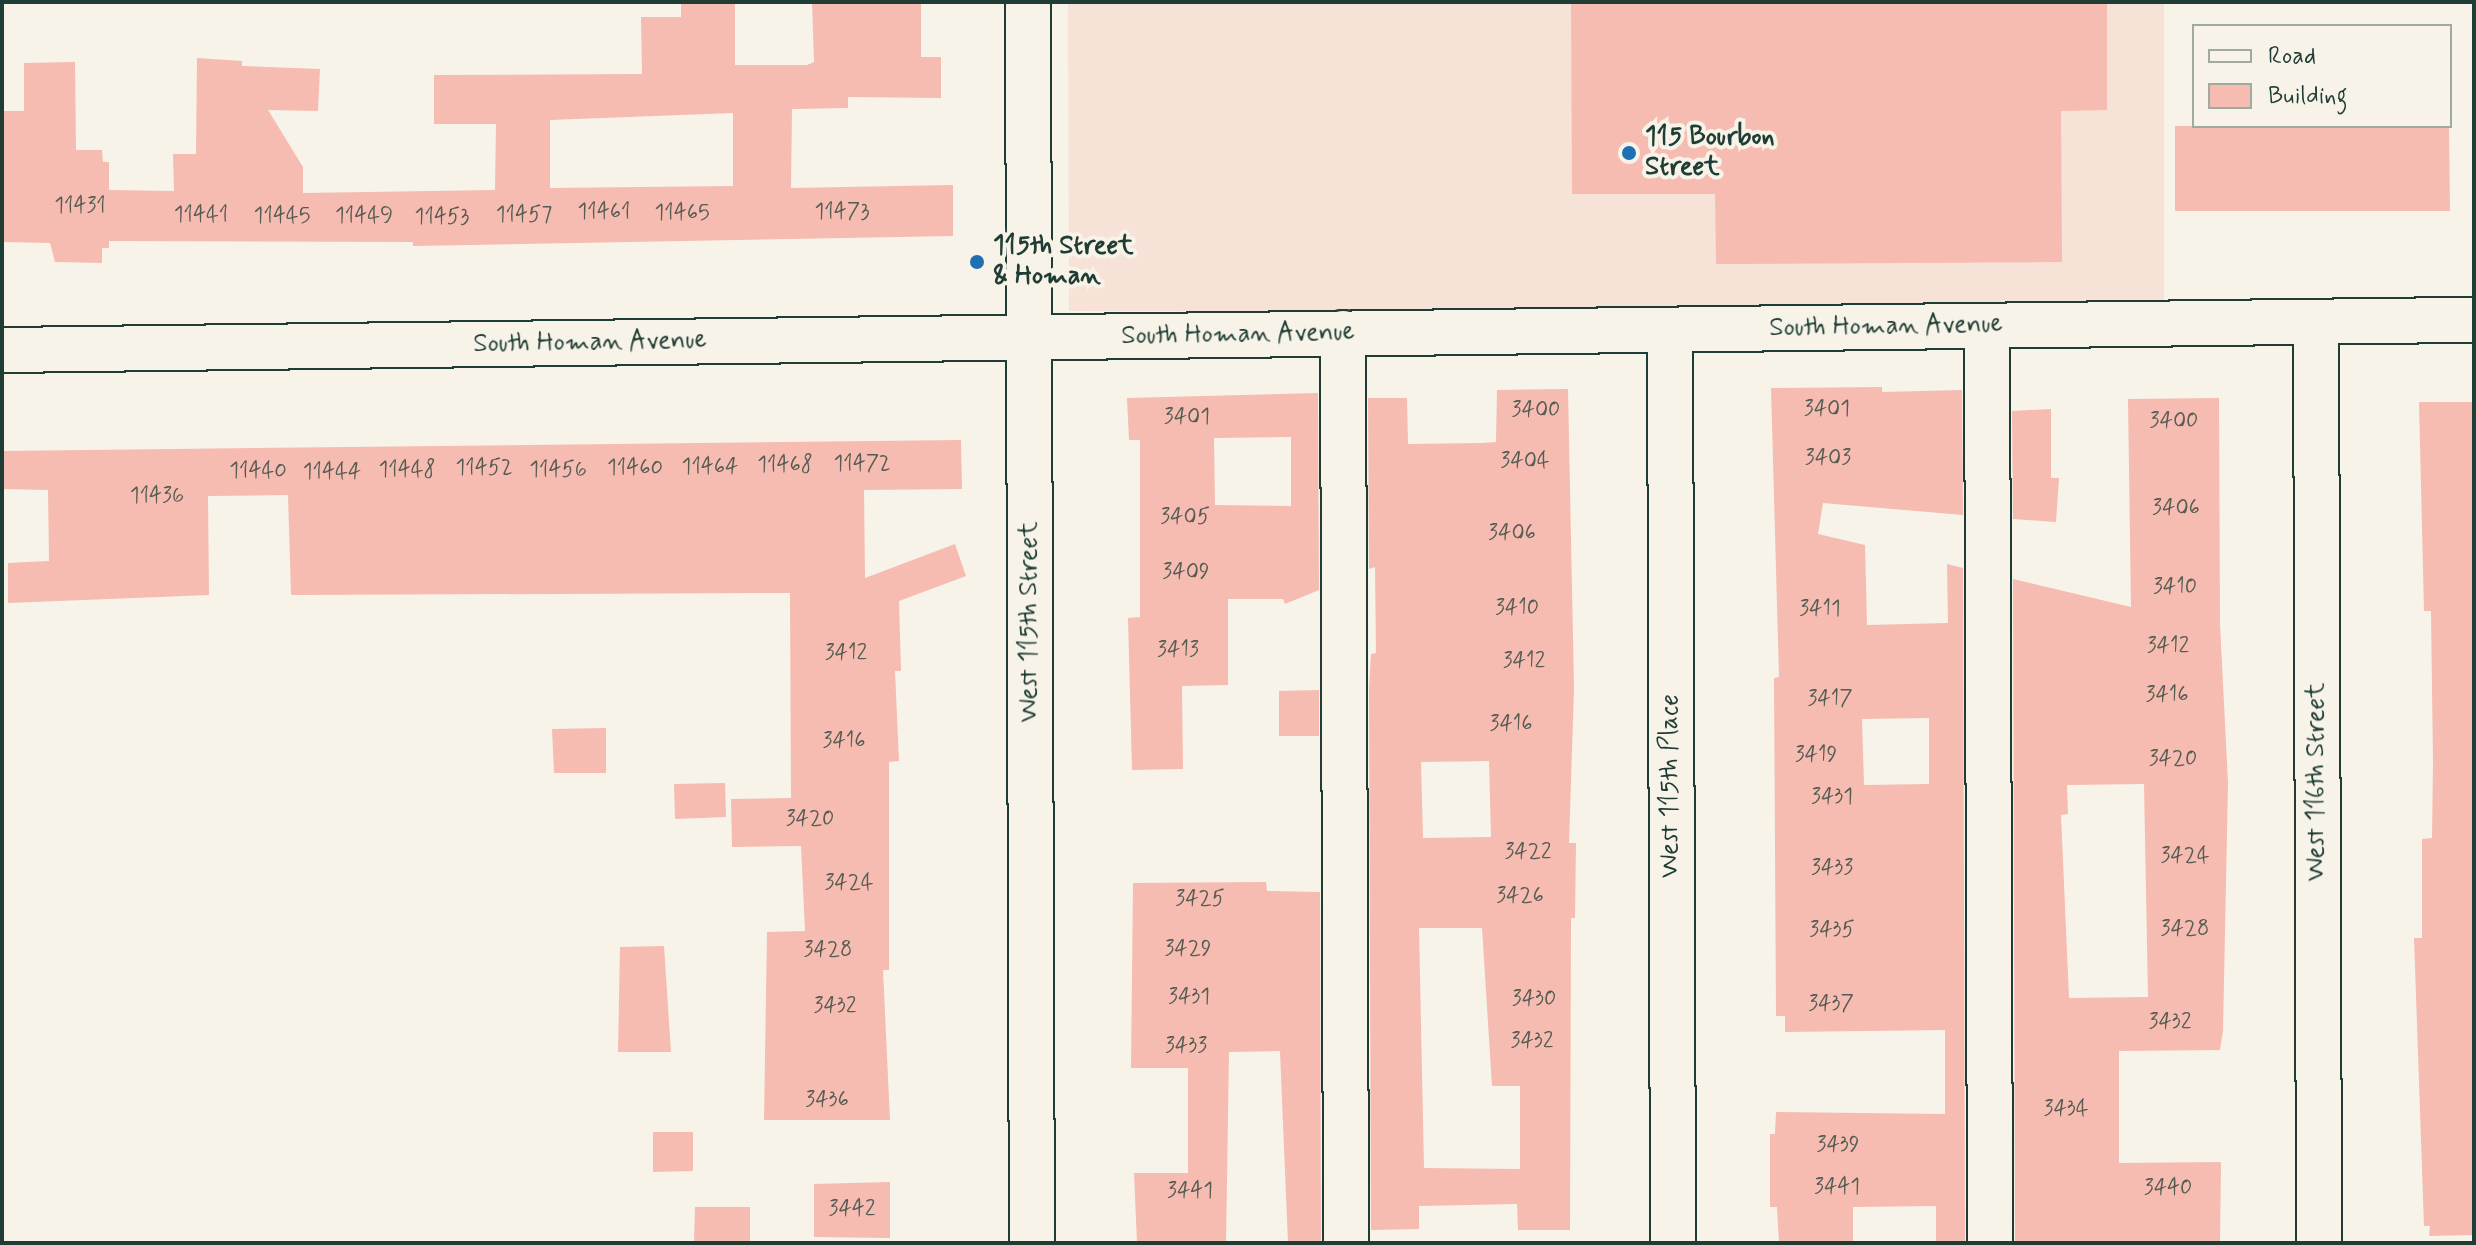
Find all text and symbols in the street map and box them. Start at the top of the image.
legend [2192,24,2452,128]
text: Road [2268,41,2316,72]
text: Building [2268,81,2348,112]
place label: 115 Bourbon Street [1645,122,1775,184]
marker: 115 Bourbon Street [1620,144,1638,162]
house number: 11431 [54,194,106,220]
house number: 11461 [578,200,630,226]
house number: 11473 [815,200,869,226]
house number: 11465 [654,201,710,227]
house number: 11441 [174,203,228,229]
house number: 11457 [496,203,552,229]
house number: 11445 [254,204,310,230]
house number: 11449 [335,204,393,230]
house number: 11453 [415,205,469,231]
place label: 115th Street & Homan [993,231,1134,292]
marker: 115th Street & Homan [968,253,986,271]
street label: South Homan Avenue [1767,309,2005,345]
street label: South Homan Avenue [1119,317,1357,353]
street label: South Homan Avenue [471,325,709,361]
house number: 3401 [1804,397,1850,423]
house number: 3400 [1512,398,1560,424]
house number: 3401 [1164,405,1210,431]
house number: 3400 [2150,409,2198,435]
house number: 3403 [1805,446,1851,472]
house number: 3404 [1500,449,1550,475]
house number: 11472 [833,452,891,478]
house number: 11468 [757,453,813,479]
house number: 11464 [682,455,738,481]
house number: 11452 [455,456,513,482]
house number: 11460 [607,456,663,482]
house number: 11448 [378,458,436,484]
house number: 11456 [529,458,587,484]
house number: 11440 [229,459,287,485]
house number: 11444 [303,460,361,486]
house number: 11436 [130,484,184,510]
house number: 3406 [2152,496,2200,522]
house number: 3405 [1160,505,1210,531]
house number: 3406 [1488,521,1536,547]
street label: West 115th Street [1014,522,1046,722]
house number: 3409 [1162,560,1210,586]
house number: 3410 [2153,575,2197,601]
house number: 3410 [1495,596,1539,622]
house number: 3411 [1799,597,1841,623]
house number: 3412 [2147,634,2189,660]
house number: 3413 [1157,638,1199,664]
house number: 3412 [825,641,867,667]
house number: 3412 [1503,649,1545,675]
house number: 3416 [2145,683,2189,709]
street label: West 116th Street [2301,683,2333,881]
house number: 3417 [1807,687,1853,713]
street label: West 115th Place [1655,694,1687,878]
house number: 3416 [1489,712,1533,738]
house number: 3416 [822,729,866,755]
house number: 3419 [1795,743,1837,769]
house number: 3420 [2149,747,2197,773]
house number: 3431 [1811,785,1853,811]
house number: 3420 [786,807,834,833]
house number: 3422 [1504,840,1552,866]
house number: 3424 [2160,844,2210,870]
house number: 3433 [1811,856,1853,882]
house number: 3424 [824,871,874,897]
house number: 3426 [1496,884,1544,910]
house number: 3425 [1175,887,1225,913]
house number: 3428 [2161,917,2209,943]
house number: 3435 [1809,918,1855,944]
house number: 3429 [1164,937,1212,963]
house number: 3428 [804,938,852,964]
house number: 3431 [1168,985,1210,1011]
house number: 3430 [1512,987,1556,1013]
house number: 3437 [1808,992,1854,1018]
house number: 3432 [813,994,857,1020]
house number: 3432 [2148,1010,2192,1036]
house number: 3432 [1510,1029,1554,1055]
house number: 3433 [1165,1034,1207,1060]
house number: 3436 [805,1088,849,1114]
house number: 3434 [2043,1097,2089,1123]
house number: 3439 [1816,1133,1860,1159]
house number: 3441 [1814,1175,1860,1201]
house number: 3440 [2144,1176,2192,1202]
house number: 3441 [1167,1179,1213,1205]
house number: 3442 [828,1197,876,1223]

